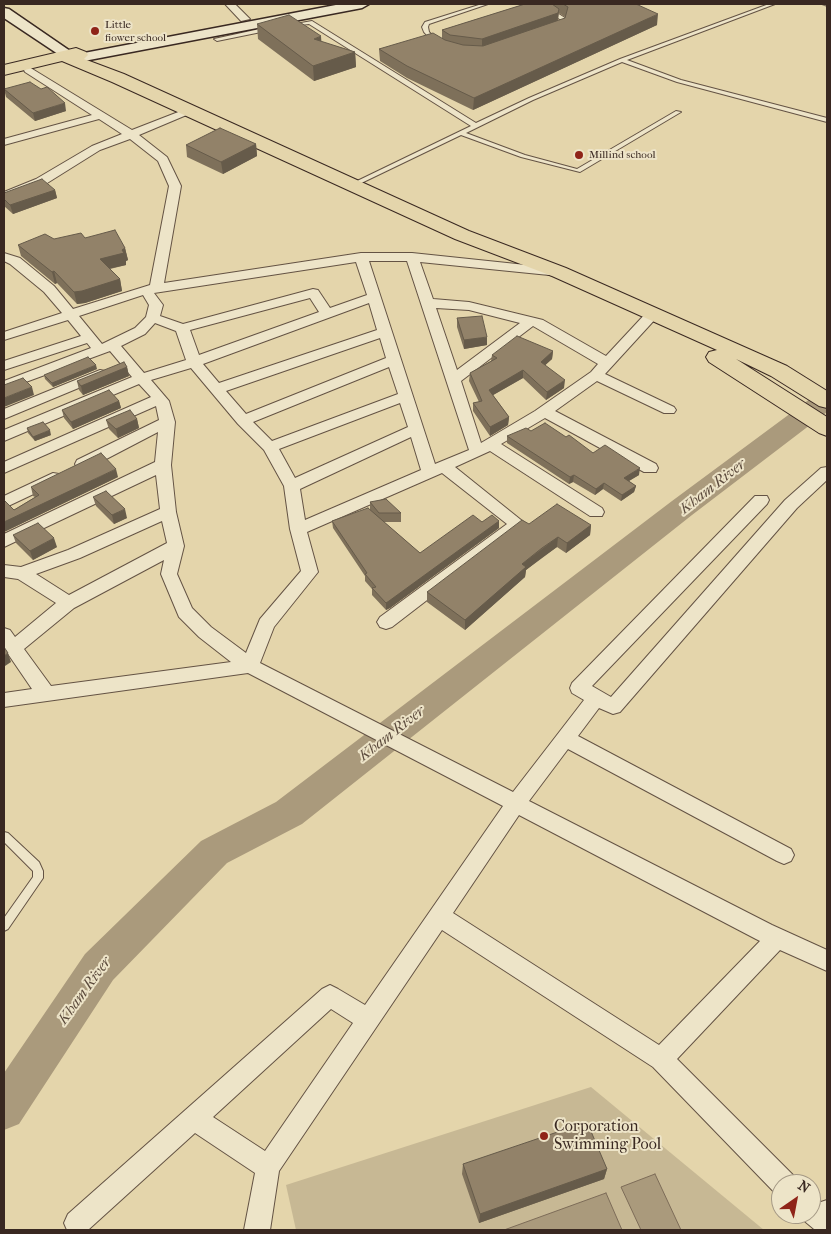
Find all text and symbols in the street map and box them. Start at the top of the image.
place label: Little fiower school [105,18,166,44]
marker: Little fiower school [89,25,101,37]
place label: Millind school [589,148,655,162]
marker: Millind school [573,149,585,161]
water label: Kham River [676,456,750,518]
water label: Kham River [355,703,429,765]
water label: Kham River [55,954,115,1028]
place label: Corporation Swimming Pool [554,1117,661,1155]
marker: Corporation Swimming Pool [538,1130,550,1142]
north arrow [771,1174,821,1224]
text: N [795,1177,813,1197]

